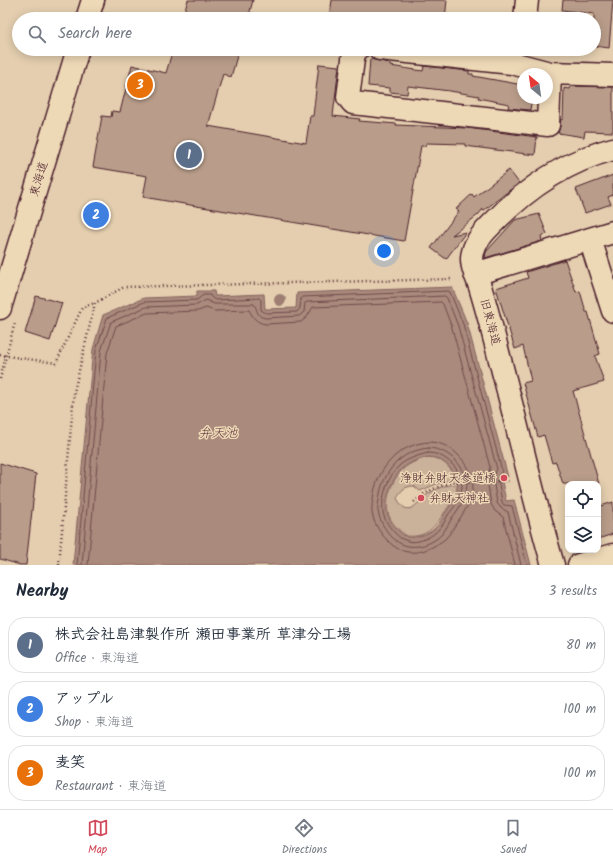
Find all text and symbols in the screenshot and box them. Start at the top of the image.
search box [12,12,601,56]
text: Search here [58,22,132,46]
icon: search [26,23,48,45]
north arrow [517,68,553,104]
pin: 3 [127,70,153,100]
pin: 1 [176,140,202,170]
street label: 東海道 [25,159,53,199]
pin: 2 [83,200,109,230]
your location [374,241,394,261]
street label: 旧東海道 [475,296,505,348]
water label: 弁天池 [198,423,238,444]
place label: 浄財弁財天参道橋 [400,469,496,488]
marker: 浄財弁財天参道橋 [499,473,509,483]
map controls [565,481,601,553]
button: locate [565,481,601,517]
place label: 弁財天神社 [429,489,489,508]
marker: 弁財天神社 [416,493,426,503]
button: layers [565,517,601,553]
text: Nearby [16,578,68,605]
text: 3 results [549,581,597,602]
text: 株式会社島津製作所 瀬田事業所 草津分工場 [55,623,352,647]
text: 1 [28,635,32,656]
text: 80 m [566,635,596,656]
text: Office · 東海道 [55,648,139,669]
text: アップル [55,687,114,711]
text: 2 [26,699,34,720]
text: 100 m [563,699,596,720]
text: Shop · 東海道 [55,712,133,733]
text: 麦笑 [55,751,85,775]
text: 3 [26,763,34,784]
text: 100 m [563,763,596,784]
text: Restaurant · 東海道 [55,776,166,797]
tab: Map [87,817,109,859]
tab: Directions [282,817,327,859]
tab: Saved [500,817,526,859]

